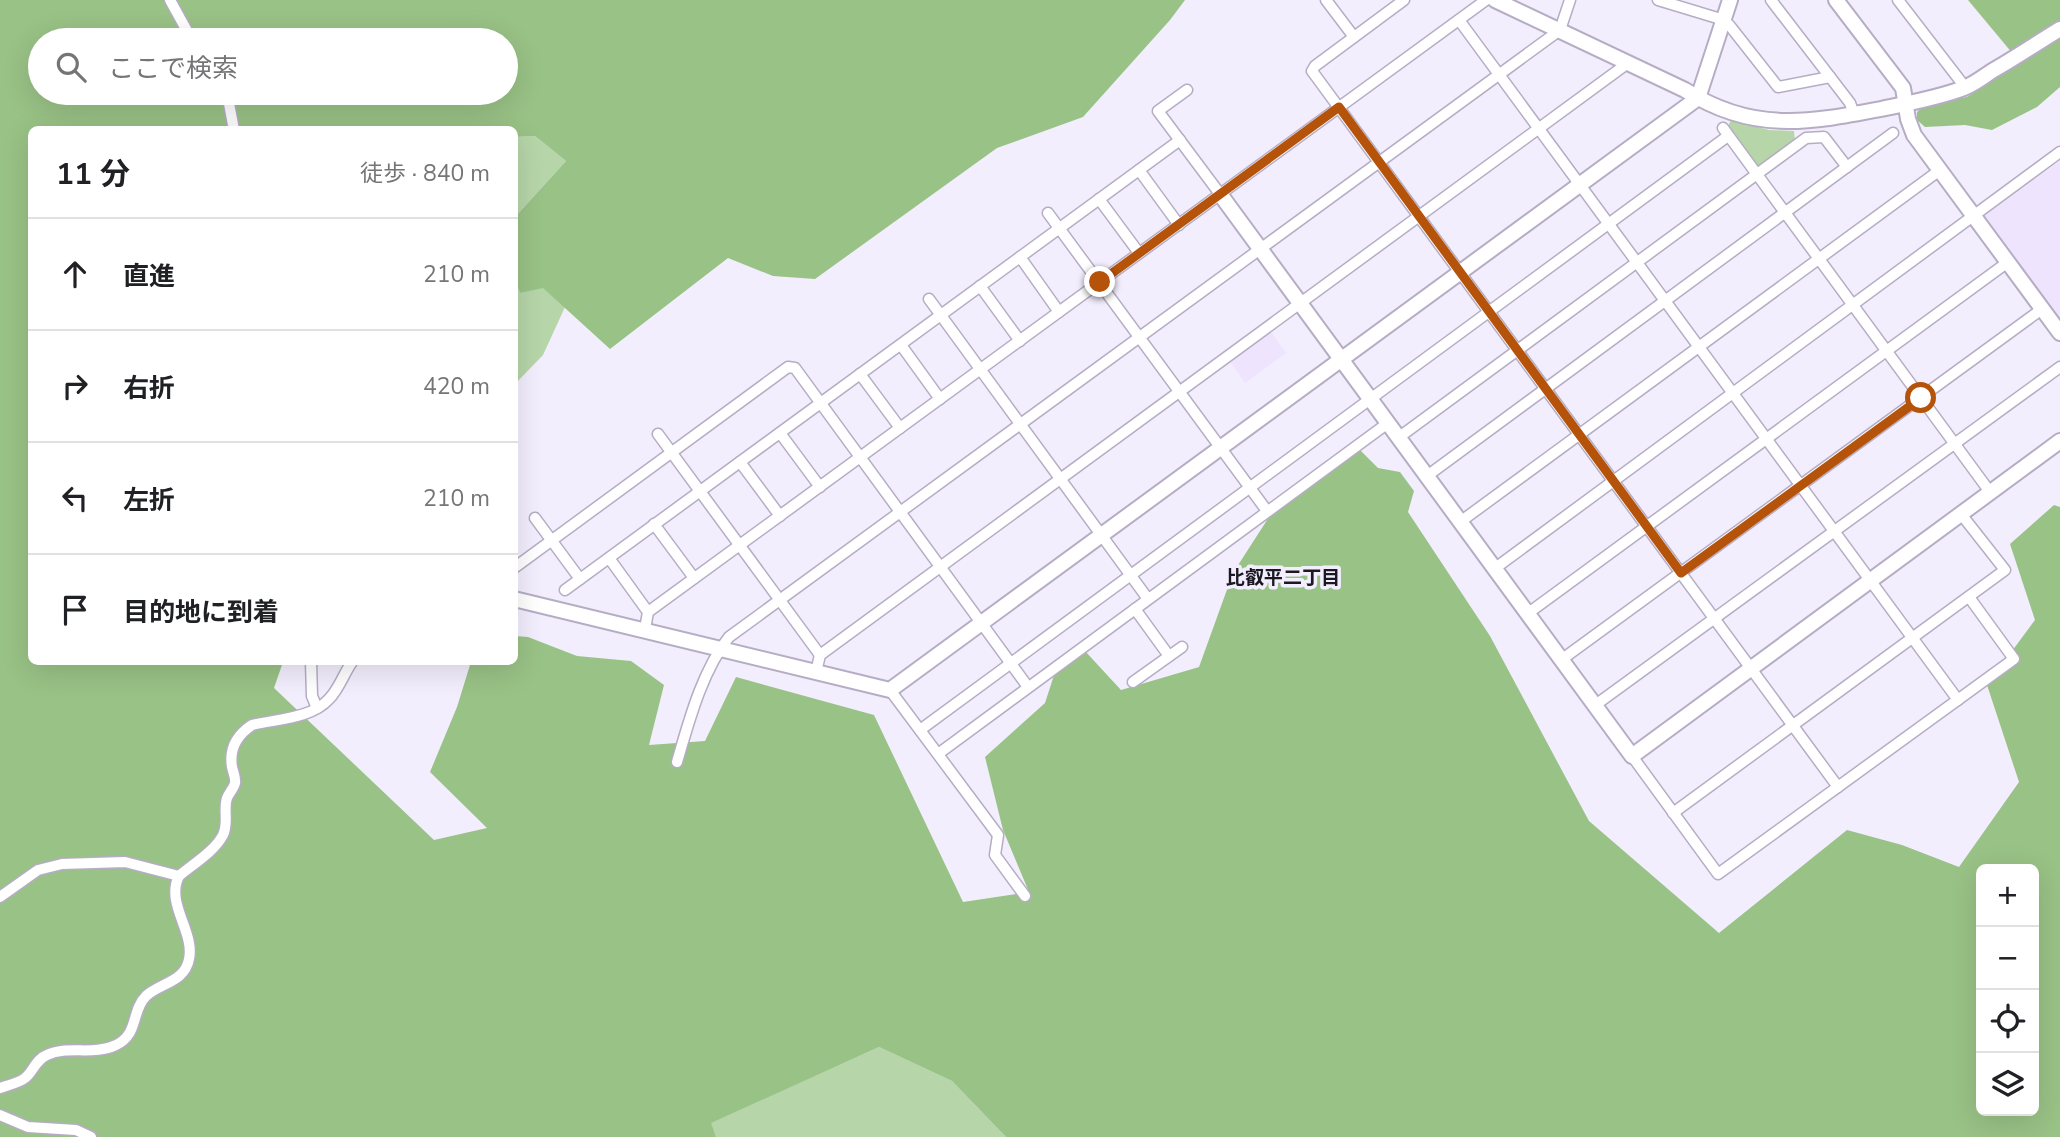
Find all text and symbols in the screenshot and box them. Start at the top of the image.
search box [28,28,518,105]
icon: search [52,48,90,86]
text: ここで検索 [108,51,238,86]
text: 11 分 [56,154,130,195]
text: 徒歩 · 840 m [360,158,490,189]
icon: ahead [56,255,94,293]
text: 直進 [123,259,175,294]
text: 210 m [423,259,490,290]
route end [1084,266,1115,297]
icon: right [56,367,94,405]
text: 右折 [123,371,175,406]
text: 420 m [423,371,490,402]
route start [1905,382,1936,413]
icon: left [56,479,94,517]
text: 左折 [123,483,175,518]
text: 210 m [423,483,490,514]
district label: 比叡平二丁目 [1226,565,1340,591]
icon: arrive [56,591,94,629]
text: 目的地に到着 [123,595,279,630]
map controls [1976,864,2039,1116]
button: + [1976,864,2039,927]
button: − [1976,927,2039,990]
button: locate [1976,990,2039,1053]
button: layers [1976,1053,2039,1116]

